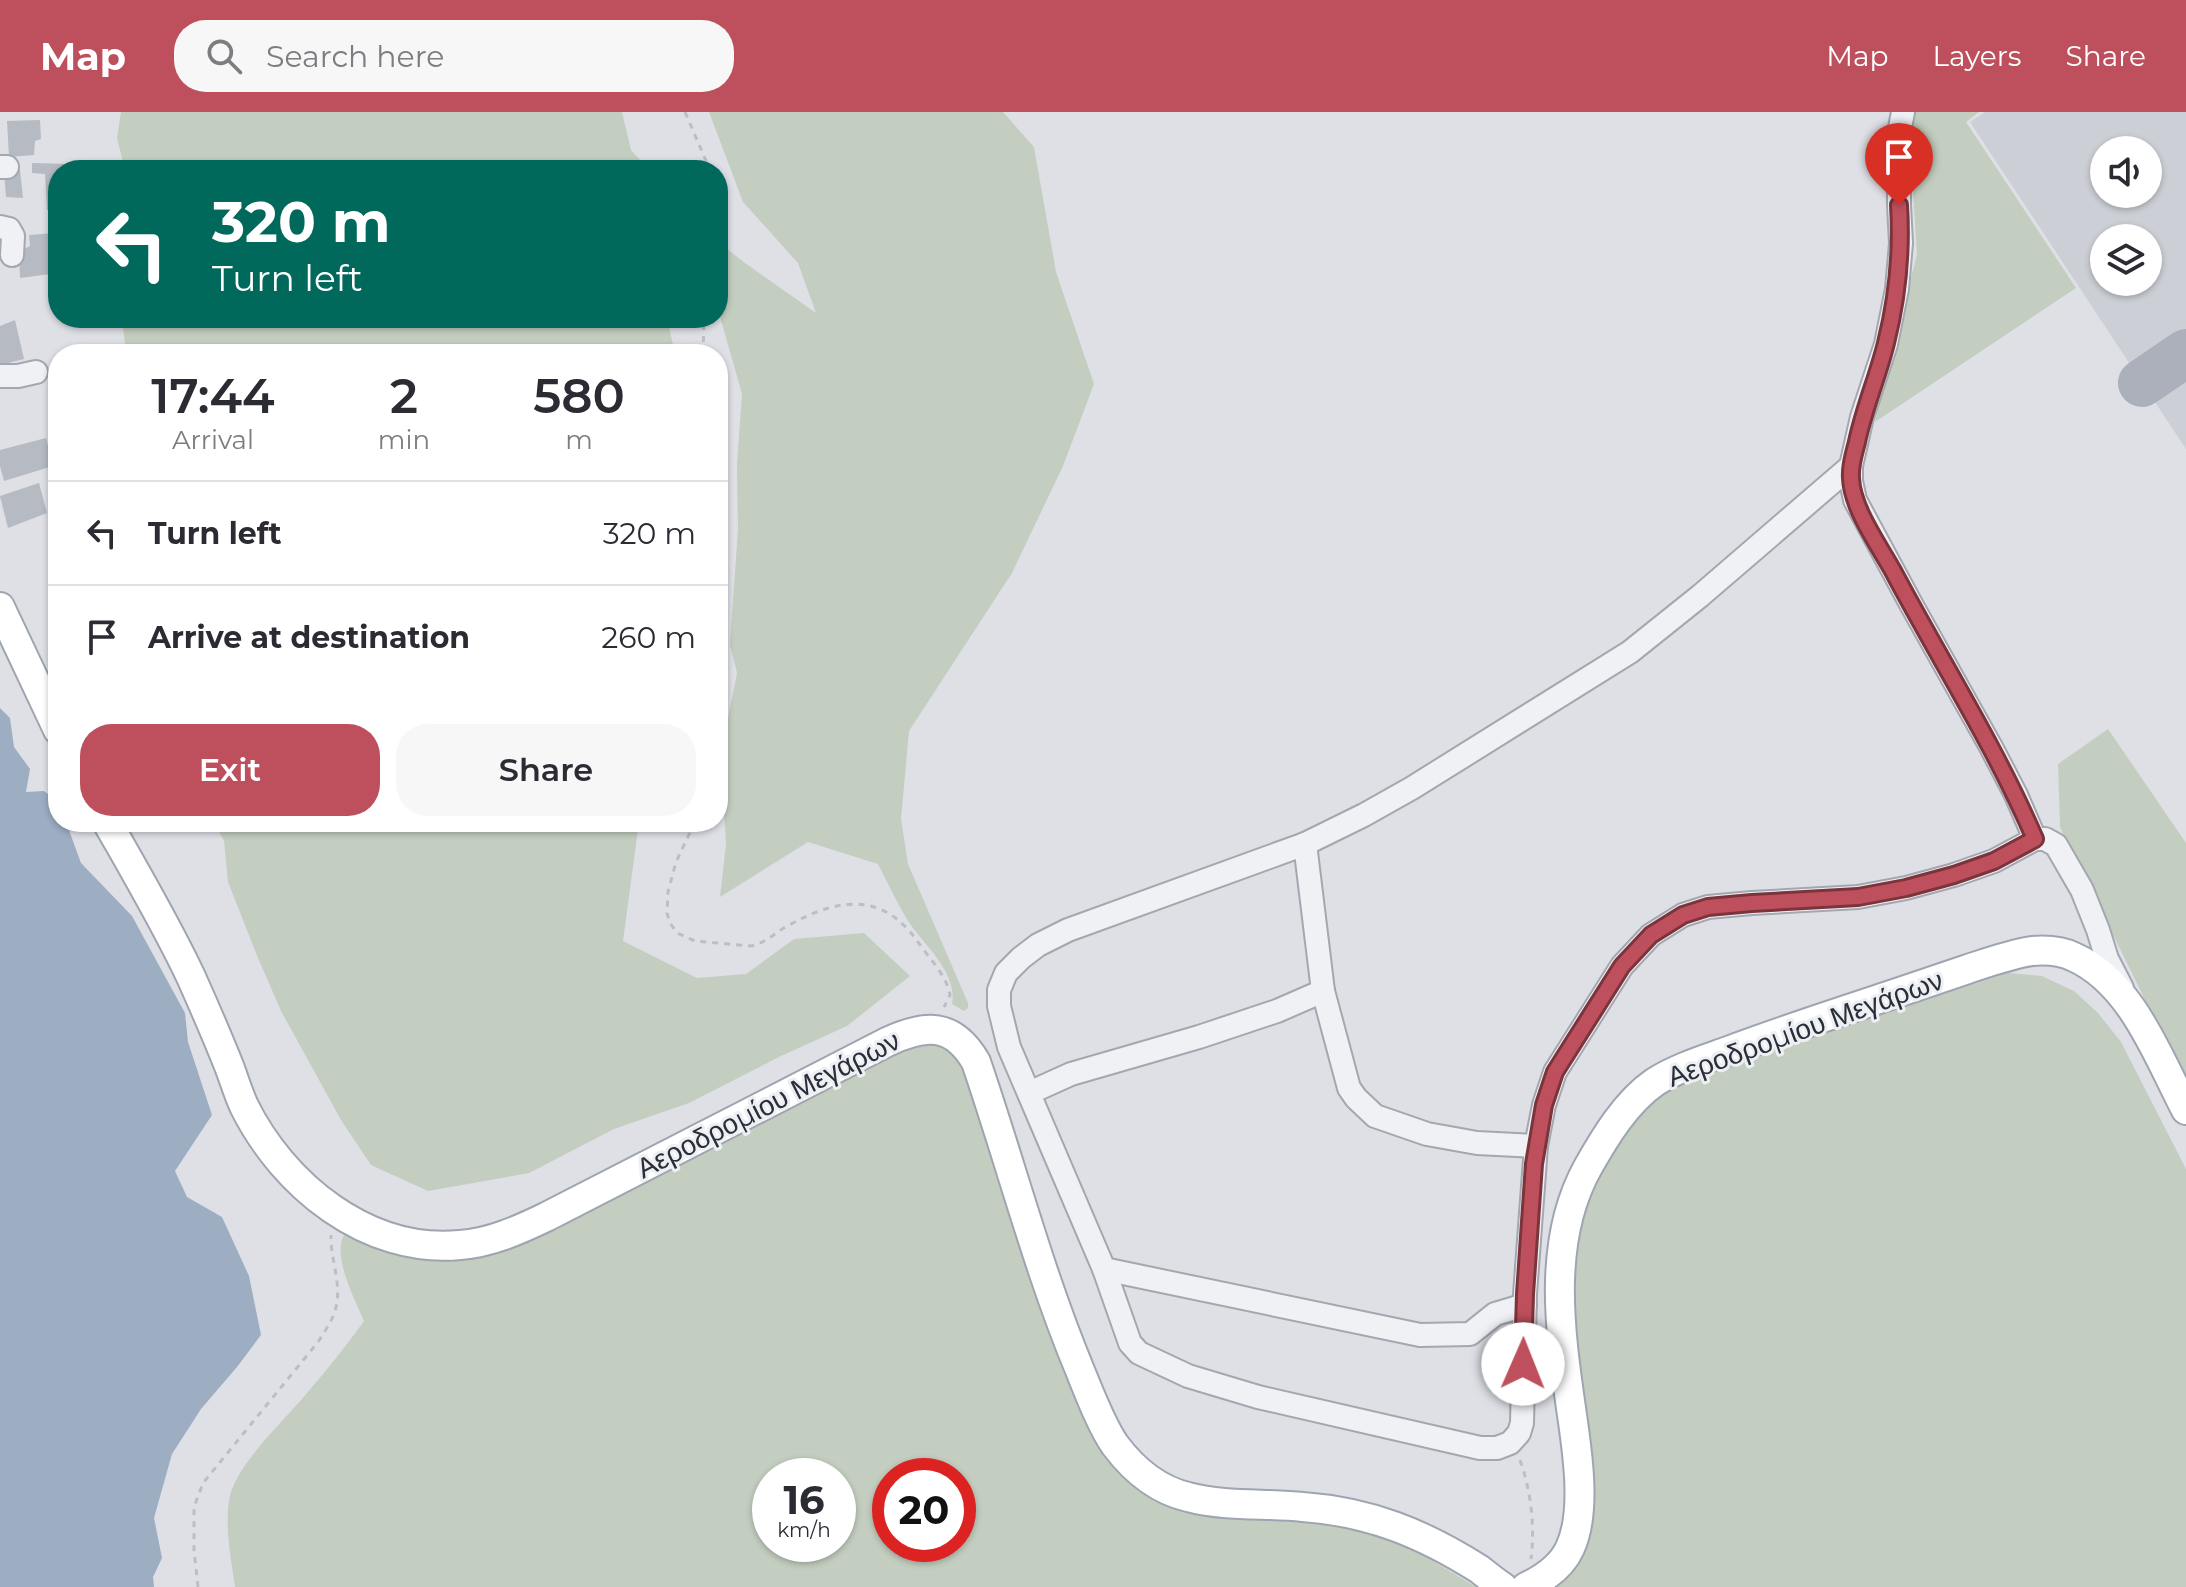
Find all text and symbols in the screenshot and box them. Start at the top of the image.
search box [174,20,734,92]
text: Map [40,33,126,80]
icon: search [202,34,246,78]
text: Search here [266,38,444,75]
text: Map [1826,39,1889,73]
text: Layers [1933,39,2022,73]
text: Share [2066,39,2146,73]
pin [1865,123,1933,205]
icon: arrive [1877,135,1921,179]
map controls [2090,136,2162,296]
button: sound [2090,136,2162,208]
text: 320 m [212,188,391,256]
icon: left [80,192,184,296]
button: layers [2090,224,2162,296]
text: Turn left [212,256,363,300]
text: 17:44 [151,367,275,425]
text: 2 [390,367,418,425]
text: 580 [533,367,625,425]
text: Arrival [172,424,254,456]
text: min [378,424,430,456]
text: m [565,424,593,456]
icon: left [80,511,124,555]
text: Turn left [148,515,281,552]
text: 320 m [603,515,696,552]
icon: arrive [80,615,124,659]
text: Arrive at destination [148,619,470,656]
text: 260 m [601,619,696,656]
button: Exit [80,724,380,816]
button: Share [396,724,696,816]
street label: Αεροδρομίου Μεγάρων [1662,962,1948,1094]
street label: Αεροδρομίου Μεγάρων [631,1023,905,1185]
position arrow [1481,1322,1565,1406]
speed limit sign: 20 [872,1458,976,1562]
text: 16 [783,1475,825,1524]
text: km/h [777,1518,831,1542]

